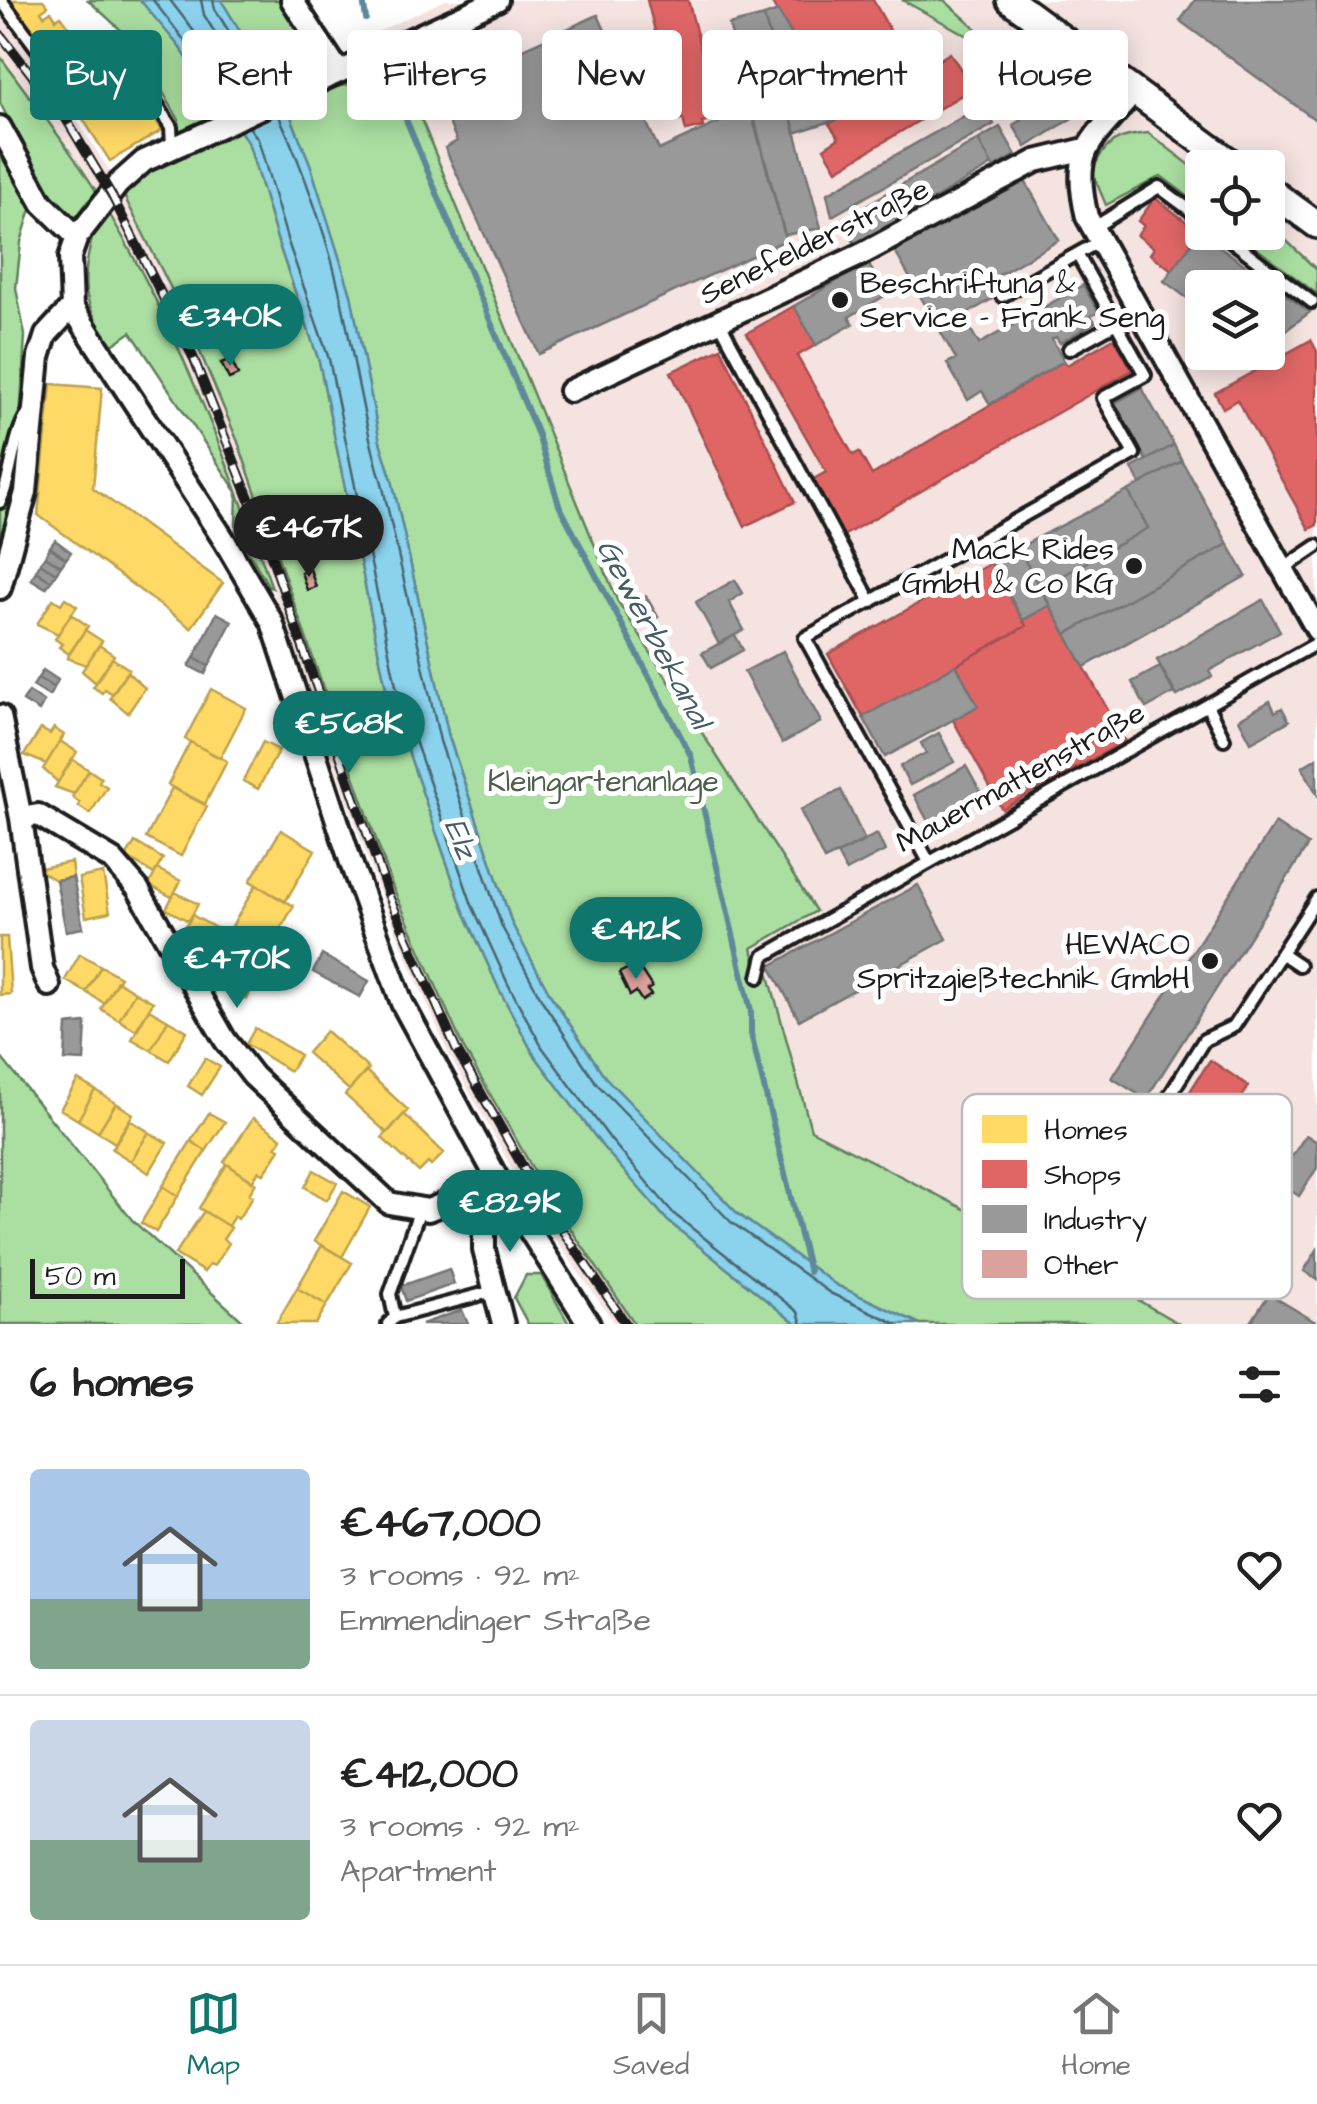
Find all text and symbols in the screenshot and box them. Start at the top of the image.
chip: Buy [30,30,162,120]
chip: Rent [182,30,327,120]
chip: Filters [347,30,522,120]
chip: New [542,30,682,120]
chip: Apartment [702,30,943,120]
chip: House [963,30,1128,120]
map controls [1185,150,1285,370]
button: locate [1185,150,1285,250]
street label: Senefelderstraße [693,168,936,316]
place label: Beschriftung & Service - Frank Seng [860,263,1165,340]
button: layers [1185,270,1285,370]
pin: €340K [160,284,300,369]
marker: Beschriftung & Service - Frank Seng [829,289,851,311]
text: €340K [178,294,282,339]
pin: €467K [239,495,379,580]
text: €467K [256,505,362,550]
place label: Mack Rides GmbH & Co KG [902,529,1114,605]
water label: Gewerbekanal [585,531,724,740]
marker: Mack Rides GmbH & Co KG [1123,555,1145,577]
pin: €568K [279,691,419,776]
street label: Mauermattenstraße [888,692,1153,864]
text: €568K [295,701,403,746]
park label: Kleingartenanlage [487,761,719,804]
water label: Elz [432,812,490,867]
pin: €412K [566,897,706,982]
text: €412K [592,907,681,952]
place label: HEWACO Spritzgießtechnik GmbH [857,924,1190,1001]
pin: €470K [167,926,307,1011]
text: €470K [184,936,290,981]
marker: HEWACO Spritzgießtechnik GmbH [1199,950,1221,972]
legend [962,1094,1292,1299]
text: Homes [1044,1111,1128,1150]
text: Shops [1044,1156,1121,1195]
pin: €829K [440,1170,580,1255]
text: €829K [459,1180,561,1225]
text: Industry [1044,1201,1147,1242]
text: Other [1044,1246,1119,1285]
scale bar [30,1254,185,1298]
text: 50 m [45,1257,116,1296]
text: 6 homes [30,1355,194,1413]
icon: filters [1232,1357,1287,1412]
text: €467,000 [340,1495,541,1553]
icon: home [110,1509,230,1629]
icon: heart [1232,1542,1287,1597]
text: 3 rooms · 92 m² [340,1553,580,1598]
text: Emmendinger Straße [340,1598,651,1643]
text: €412,000 [340,1746,518,1804]
icon: home [110,1760,230,1880]
icon: heart [1232,1793,1287,1848]
text: 3 rooms · 92 m² [340,1804,580,1849]
text: Apartment [340,1849,496,1894]
tab: Map [186,1986,241,2085]
tab: Saved [613,1986,689,2085]
tab: Home [1061,1986,1131,2085]

